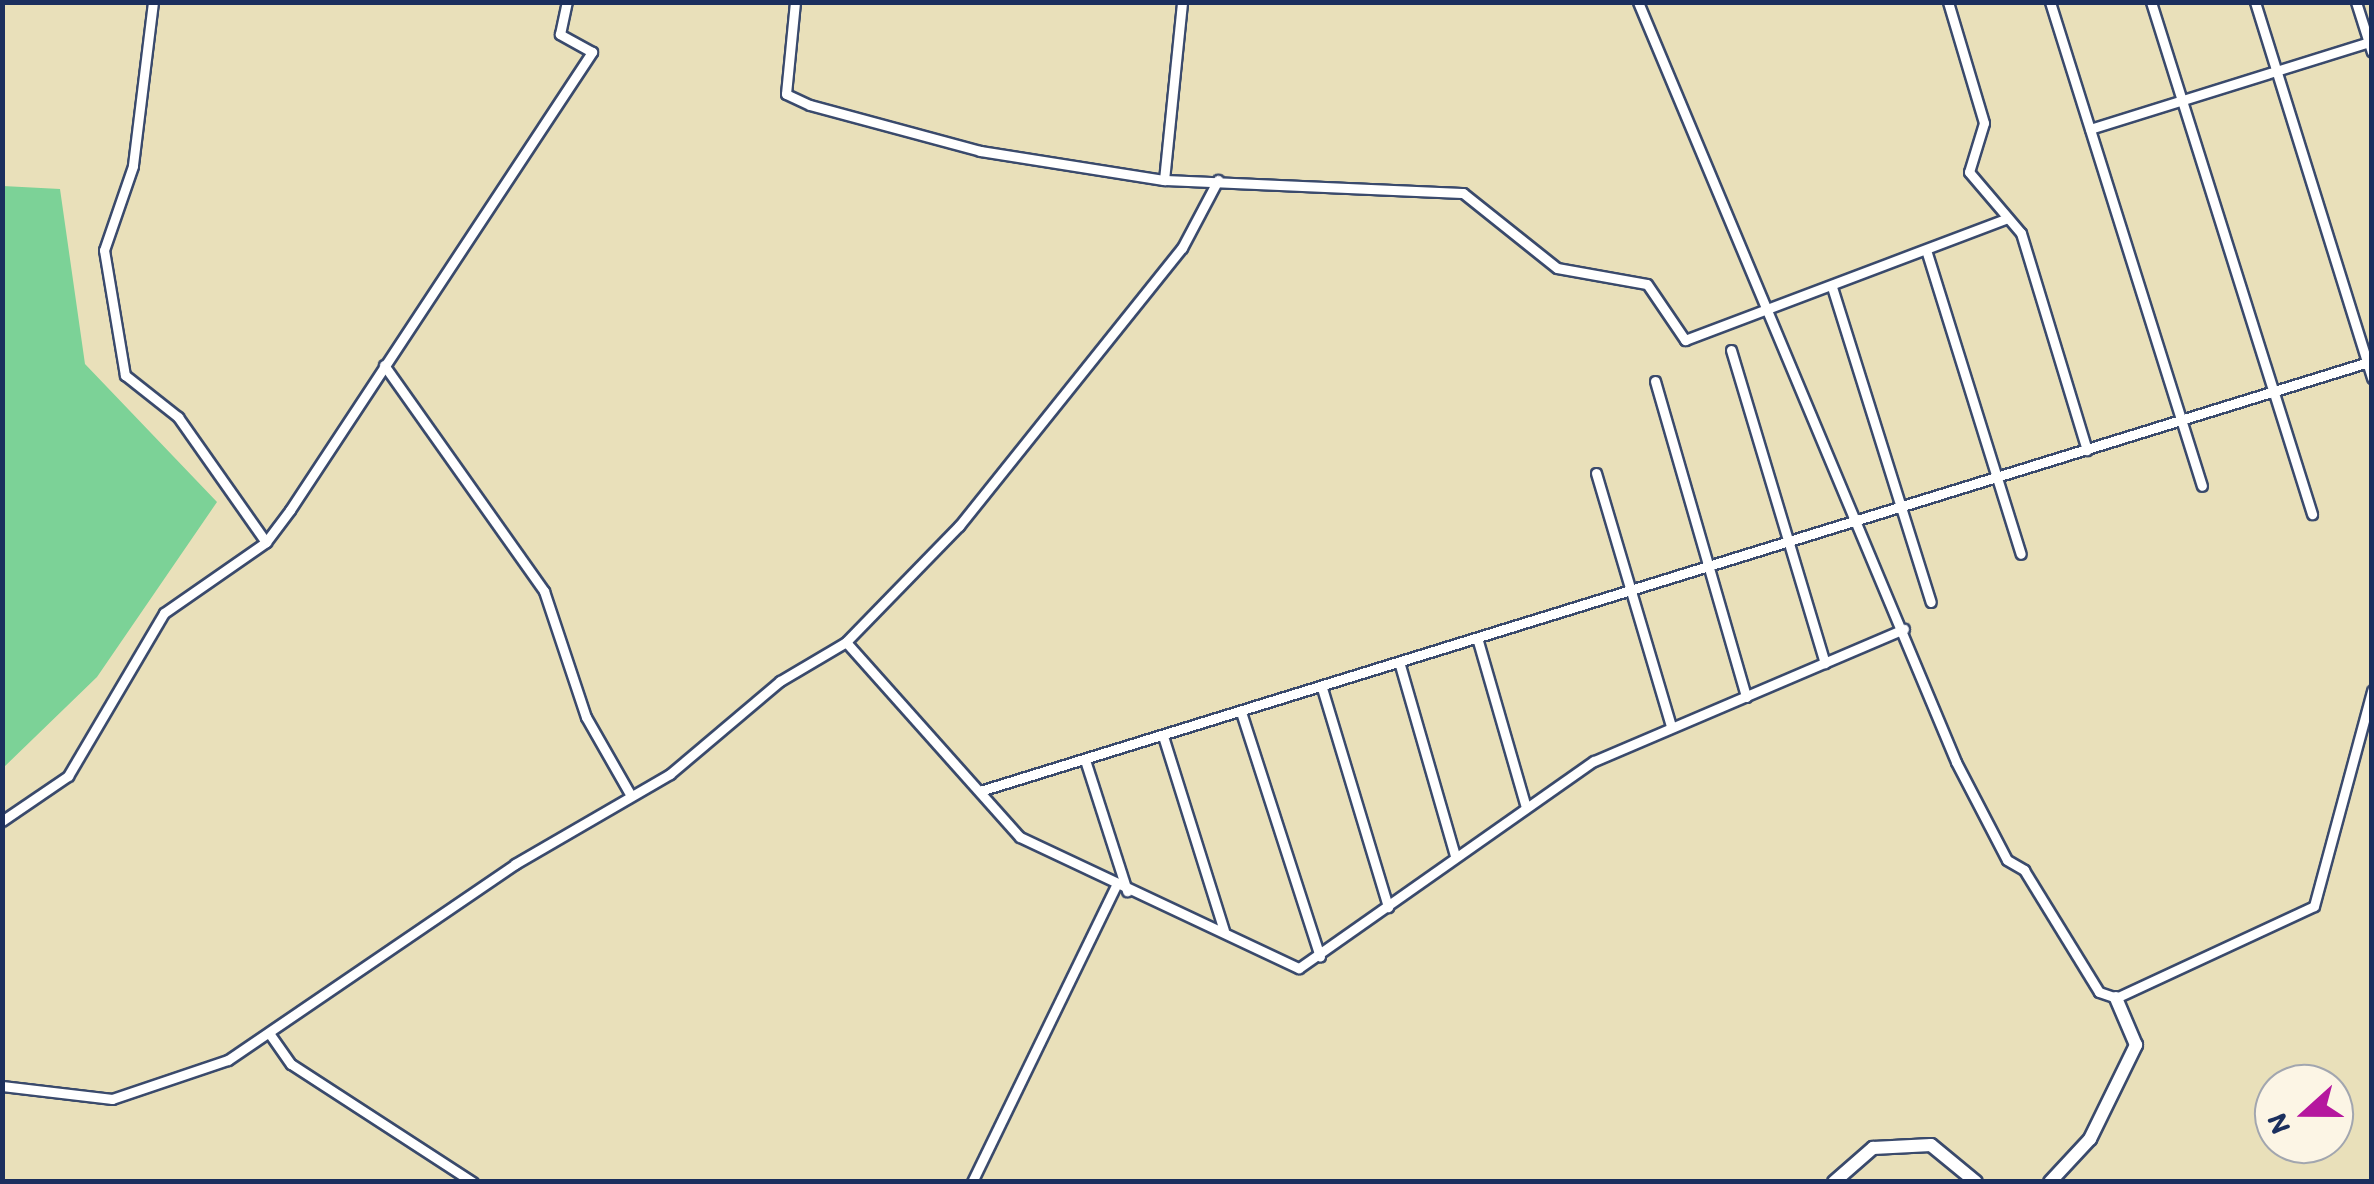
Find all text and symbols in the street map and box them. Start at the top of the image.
north arrow [2254,1064,2354,1164]
text: N [2259,1109,2297,1139]

